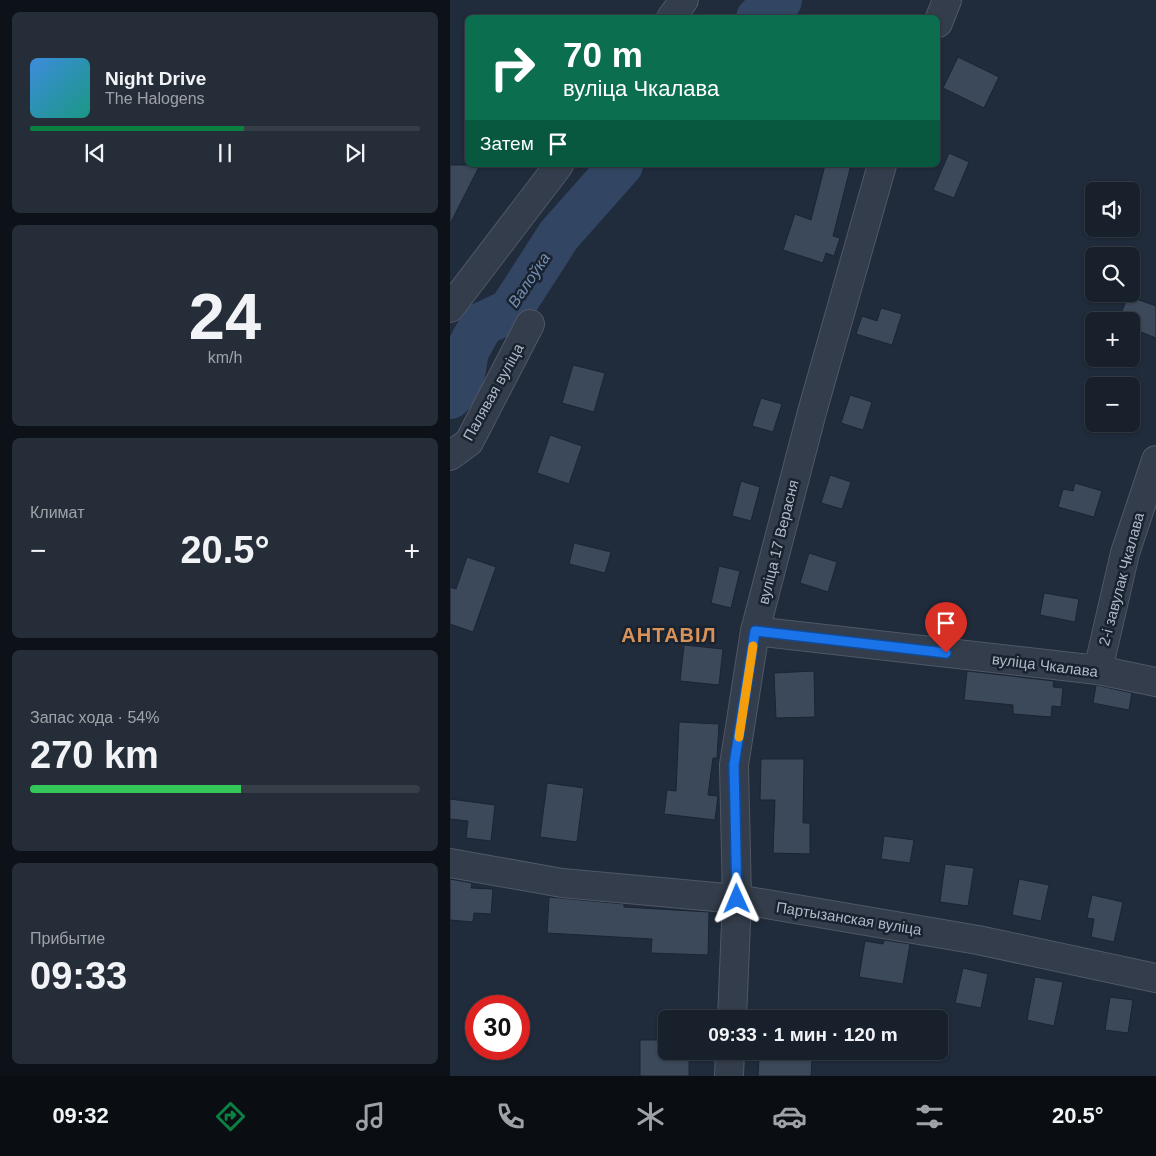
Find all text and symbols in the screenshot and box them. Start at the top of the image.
icon: right [480,35,545,100]
text: 70 m [563,35,643,74]
text: Night Drive [105,68,206,89]
text: вуліца Чкалава [563,76,719,101]
text: The Halogens [105,90,205,107]
icon: arrive [544,130,572,158]
text: Затем [480,133,534,154]
icon: previous [81,139,109,167]
icon: pause [211,139,239,167]
icon: next [341,139,369,167]
map controls [1085,182,1140,432]
button: sound [1085,182,1140,237]
button: search [1085,247,1140,302]
water label: Валоўка [505,250,553,310]
text: 24 [189,280,261,353]
button: + [1085,312,1140,367]
street label: Палявая вуліца [459,340,527,443]
text: km/h [208,349,242,366]
button: − [1085,377,1140,432]
street label: вуліца 17 Верасня [754,478,802,606]
text: Климат [30,504,84,521]
street label: 2-і завулак Чкалава [1095,510,1147,647]
text: 20.5° [180,529,270,571]
text: − [30,535,46,566]
text: + [404,535,420,566]
pin [925,602,967,653]
icon: arrive [932,609,960,637]
district label: АНТАВІЛ [621,624,717,646]
street label: вуліца Чкалава [991,650,1100,680]
text: Запас хода · 54% [30,709,159,726]
text: 270 km [30,734,159,776]
position arrow [710,872,762,924]
street label: Партызанская вуліца [775,898,924,938]
text: Прибытие [30,930,105,947]
text: 09:33 [30,955,127,997]
speed limit sign: 30 [465,995,530,1060]
text: 09:33 · 1 мин · 120 m [708,1024,898,1045]
icon: directions [213,1099,248,1134]
icon: music [353,1099,388,1134]
icon: phone [493,1099,528,1134]
icon: climate [633,1099,668,1134]
icon: car [772,1099,807,1134]
icon: filters [912,1099,947,1134]
text: 09:32 [52,1103,109,1128]
text: 20.5° [1052,1103,1104,1128]

